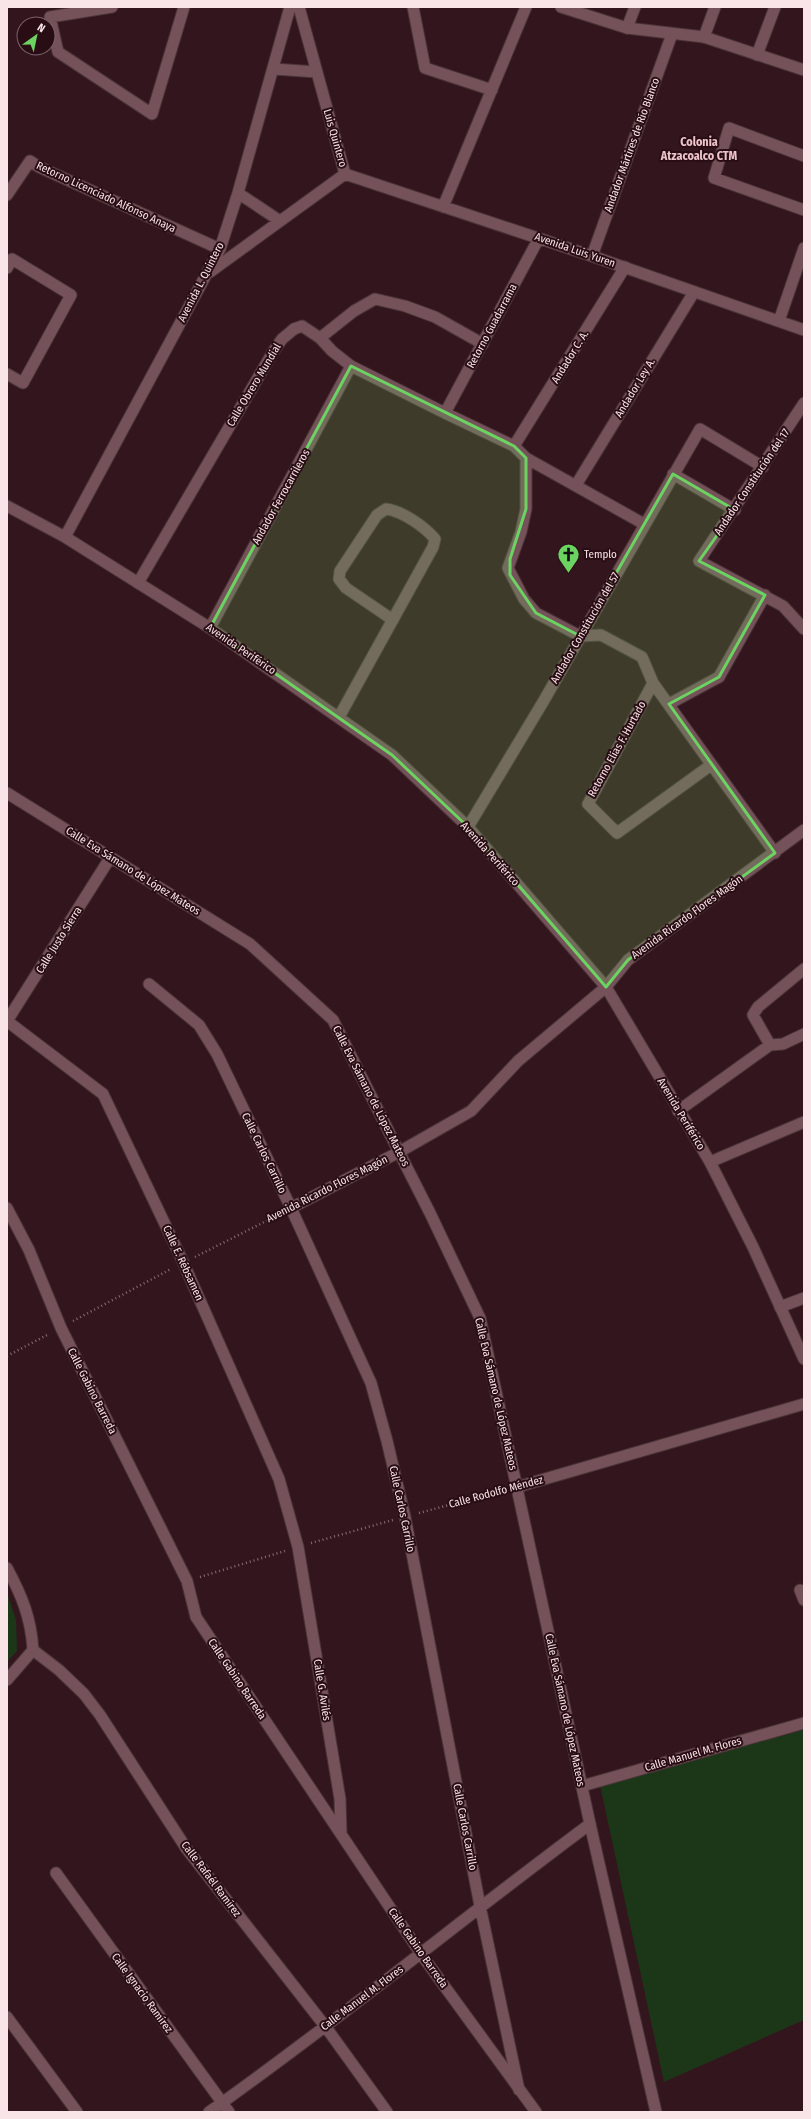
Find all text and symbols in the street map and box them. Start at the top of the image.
north arrow [16,16,56,56]
text: N [35,21,47,35]
street label: Andador Mártires de Río Blanco [602,76,662,214]
street label: Luis Quintero [320,107,350,169]
district label: Colonia Atzacoalco CTM [660,135,738,163]
street label: Retorno Licenciado Alfonso Anaya [34,159,178,235]
street label: Avenida Luis Yuren [533,230,617,270]
street label: Avenida L. Quintero [175,240,227,324]
street label: Retorno Guadarrama [464,282,520,370]
street label: Andador C. A. [549,328,591,386]
street label: Calle Obrero Mundial [224,341,284,429]
street label: Andador Ley A. [612,356,658,420]
street label: Andador Constitución del 17 [712,426,793,538]
street label: Andador Ferrocarrileros [249,447,313,547]
church icon: Templo [556,541,582,574]
place label: Templo [584,548,617,561]
street label: Andador Constitución del 57 [548,570,622,686]
street label: Avenida Periférico [204,621,279,677]
street label: Retorno Elías F. Hurtado [585,699,649,799]
street label: Avenida Periférico [458,819,522,889]
street label: Calle Eva Sámano de López Mateos [63,824,203,918]
street label: Avenida Ricardo Flores Magón [629,872,745,962]
street label: Calle Justo Sierra [33,904,85,976]
street label: Calle Eva Sámano de López Mateos [330,1024,412,1169]
street label: Avenida Periférico [654,1076,708,1152]
street label: Calle Carlos Carrillo [239,1111,289,1196]
street label: Avenida Ricardo Flores Magón [264,1153,390,1225]
street label: Calle E. Rébsamen [160,1223,206,1303]
street label: Calle Eva Sámano de López Mateos [472,1316,520,1472]
street label: Calle Gabino Barreda [65,1346,119,1436]
street label: Calle Carlos Carrillo [386,1465,418,1554]
street label: Calle Rodolfo Méndez [447,1473,545,1511]
street label: Calle Eva Sámano de López Mateos [542,1632,588,1788]
street label: Calle Gabino Barreda [205,1636,269,1722]
street label: Calle G. Avilés [311,1658,333,1722]
street label: Calle Manuel M. Flores [643,1734,743,1774]
street label: Calle Carlos Carrillo [450,1783,480,1872]
street label: Calle Rafaél Ramírez [178,1839,244,1920]
street label: Calle Gabino Barreda [386,1906,450,1990]
street label: Calle Ignacio Ramírez [109,1951,176,2036]
street label: Calle Manuel M. Flores [318,1963,406,2033]

